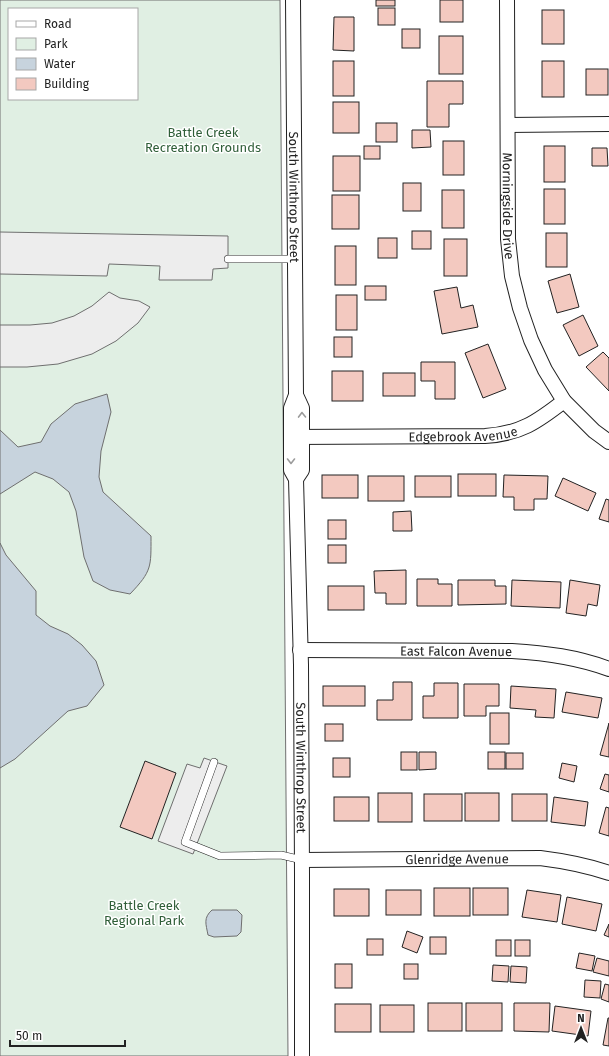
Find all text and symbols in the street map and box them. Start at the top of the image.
legend [8,8,138,100]
text: Road [44,17,72,31]
text: Park [44,37,68,51]
text: Water [44,57,76,71]
text: Building [44,77,90,91]
park label: Battle Creek Recreation Grounds [145,125,261,155]
street label: South Winthrop Street [286,131,302,263]
street label: Morningside Drive [500,152,517,260]
one-way arrow [298,412,306,418]
street label: Edgebrook Avenue [408,423,519,444]
one-way arrow [287,458,295,464]
street label: East Falcon Avenue [400,643,512,659]
street label: South Winthrop Street [293,702,309,834]
street label: Glenridge Avenue [405,851,509,867]
park label: Battle Creek Regional Park [104,898,184,928]
north arrow [561,1008,601,1048]
text: N [577,1012,585,1025]
scale bar [10,1022,125,1048]
text: 50 m [16,1029,42,1043]

